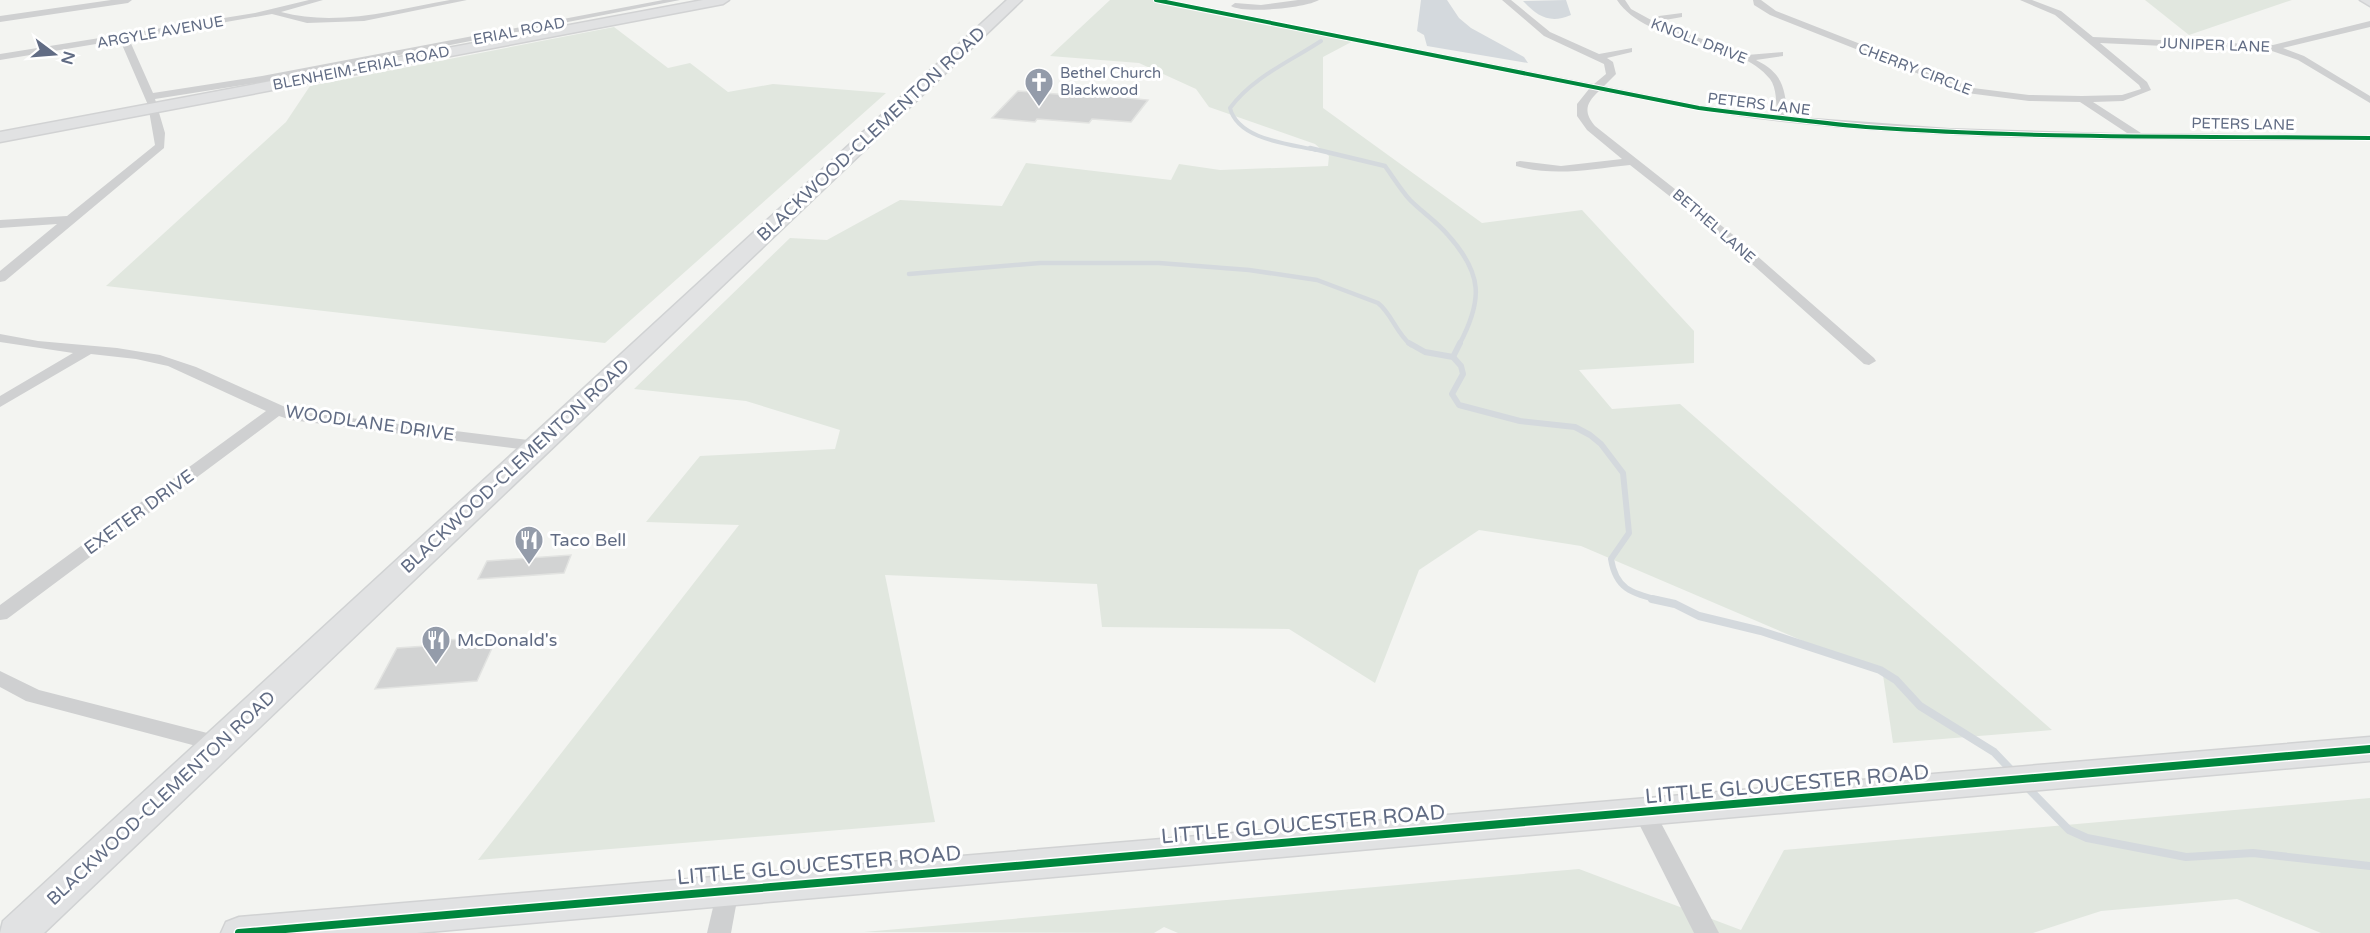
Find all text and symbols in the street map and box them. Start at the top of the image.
street label: ARGYLE AVENUE [95,12,225,52]
street label: ERIAL ROAD [471,13,567,49]
street label: KNOLL DRIVE [1648,14,1750,68]
street label: BLACKWOOD-CLEMENTON ROAD [752,22,990,246]
north arrow [24,24,84,84]
street label: JUNIPER LANE [2160,34,2270,56]
street label: CHERRY CIRCLE [1856,39,1974,99]
street label: BLENHEIM-ERIAL ROAD [271,42,451,94]
text: N [56,49,79,67]
place label: Bethel Church Blackwood [1060,64,1161,99]
church icon: Bethel Church Blackwood [1023,66,1055,108]
street label: PETERS LANE [1707,89,1811,119]
street label: PETERS LANE [2191,114,2295,134]
street label: BETHEL LANE [1669,185,1759,267]
street label: BLACKWOOD-CLEMENTON ROAD [396,354,634,578]
street label: WOODLANE DRIVE [284,400,456,446]
street label: EXETER DRIVE [80,465,198,559]
restaurant icon: Taco Bell [513,524,545,566]
place label: Taco Bell [550,529,626,551]
restaurant icon: McDonald's [420,624,452,666]
place label: McDonald's [457,629,557,651]
street label: BLACKWOOD-CLEMENTON ROAD [42,686,280,910]
street label: LITTLE GLOUCESTER ROAD [1644,760,1930,809]
street label: LITTLE GLOUCESTER ROAD [1160,800,1446,849]
street label: LITTLE GLOUCESTER ROAD [676,841,962,890]

